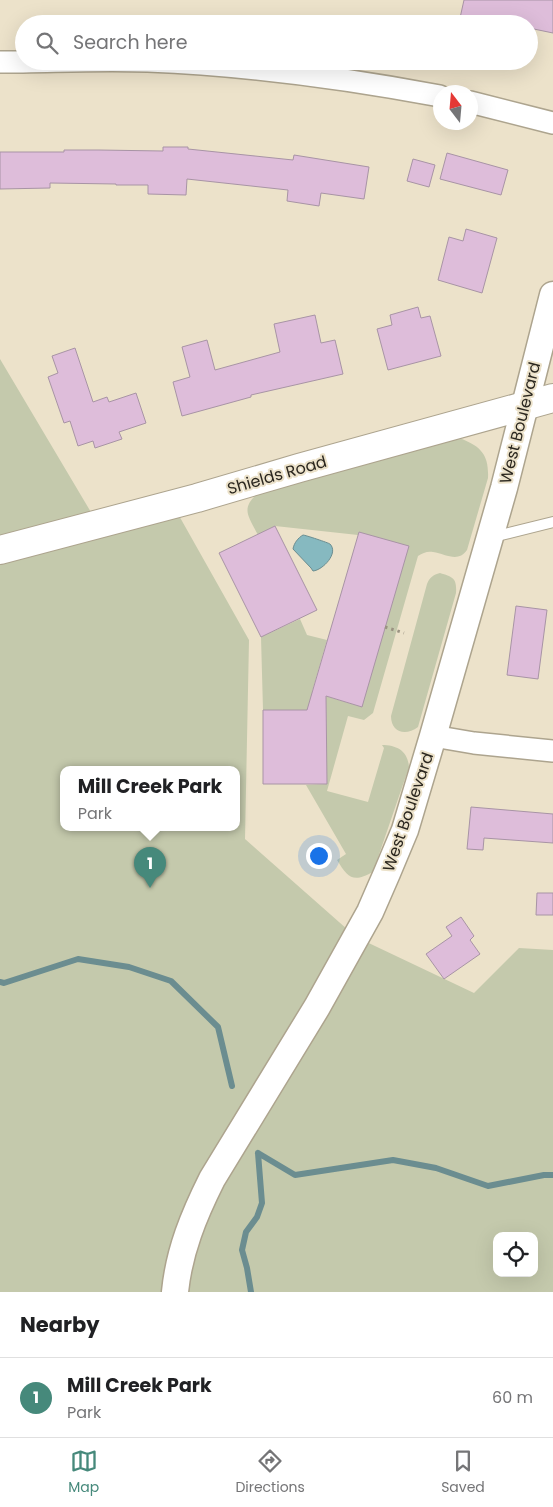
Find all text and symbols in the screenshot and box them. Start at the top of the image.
search box [15,15,538,70]
icon: search [33,29,61,57]
text: Search here [73,29,187,56]
north arrow [433,85,478,130]
street label: West Boulevard [494,360,546,486]
street label: Shields Road [225,450,329,500]
street label: West Boulevard [377,749,439,875]
popup [60,766,240,831]
text: Mill Creek Park [78,773,222,800]
text: Park [78,802,112,825]
your location [306,843,332,869]
pin: 1 [134,847,166,888]
map controls [493,1232,538,1277]
button: locate [493,1232,538,1277]
text: Nearby [20,1310,100,1339]
text: Mill Creek Park [67,1372,212,1399]
text: 1 [33,1386,39,1409]
text: 60 m [492,1386,533,1409]
text: Park [67,1401,101,1424]
tab: Map [68,1447,99,1498]
tab: Directions [235,1447,305,1498]
tab: Saved [441,1447,485,1498]

